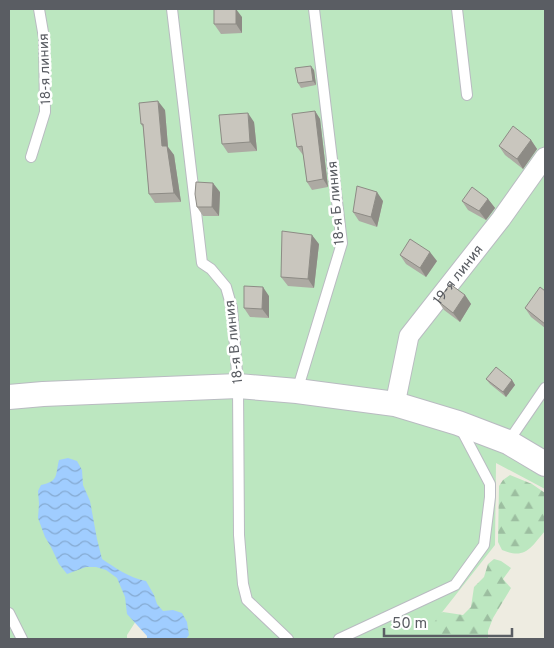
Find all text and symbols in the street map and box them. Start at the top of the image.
street label: 18-я линия [36,33,55,105]
street label: 18-я Б линия [324,160,349,245]
street label: 19-я линия [430,242,488,308]
street label: 18-я В линия [222,299,247,384]
scale bar [384,606,512,638]
text: 50 m [392,615,427,634]

